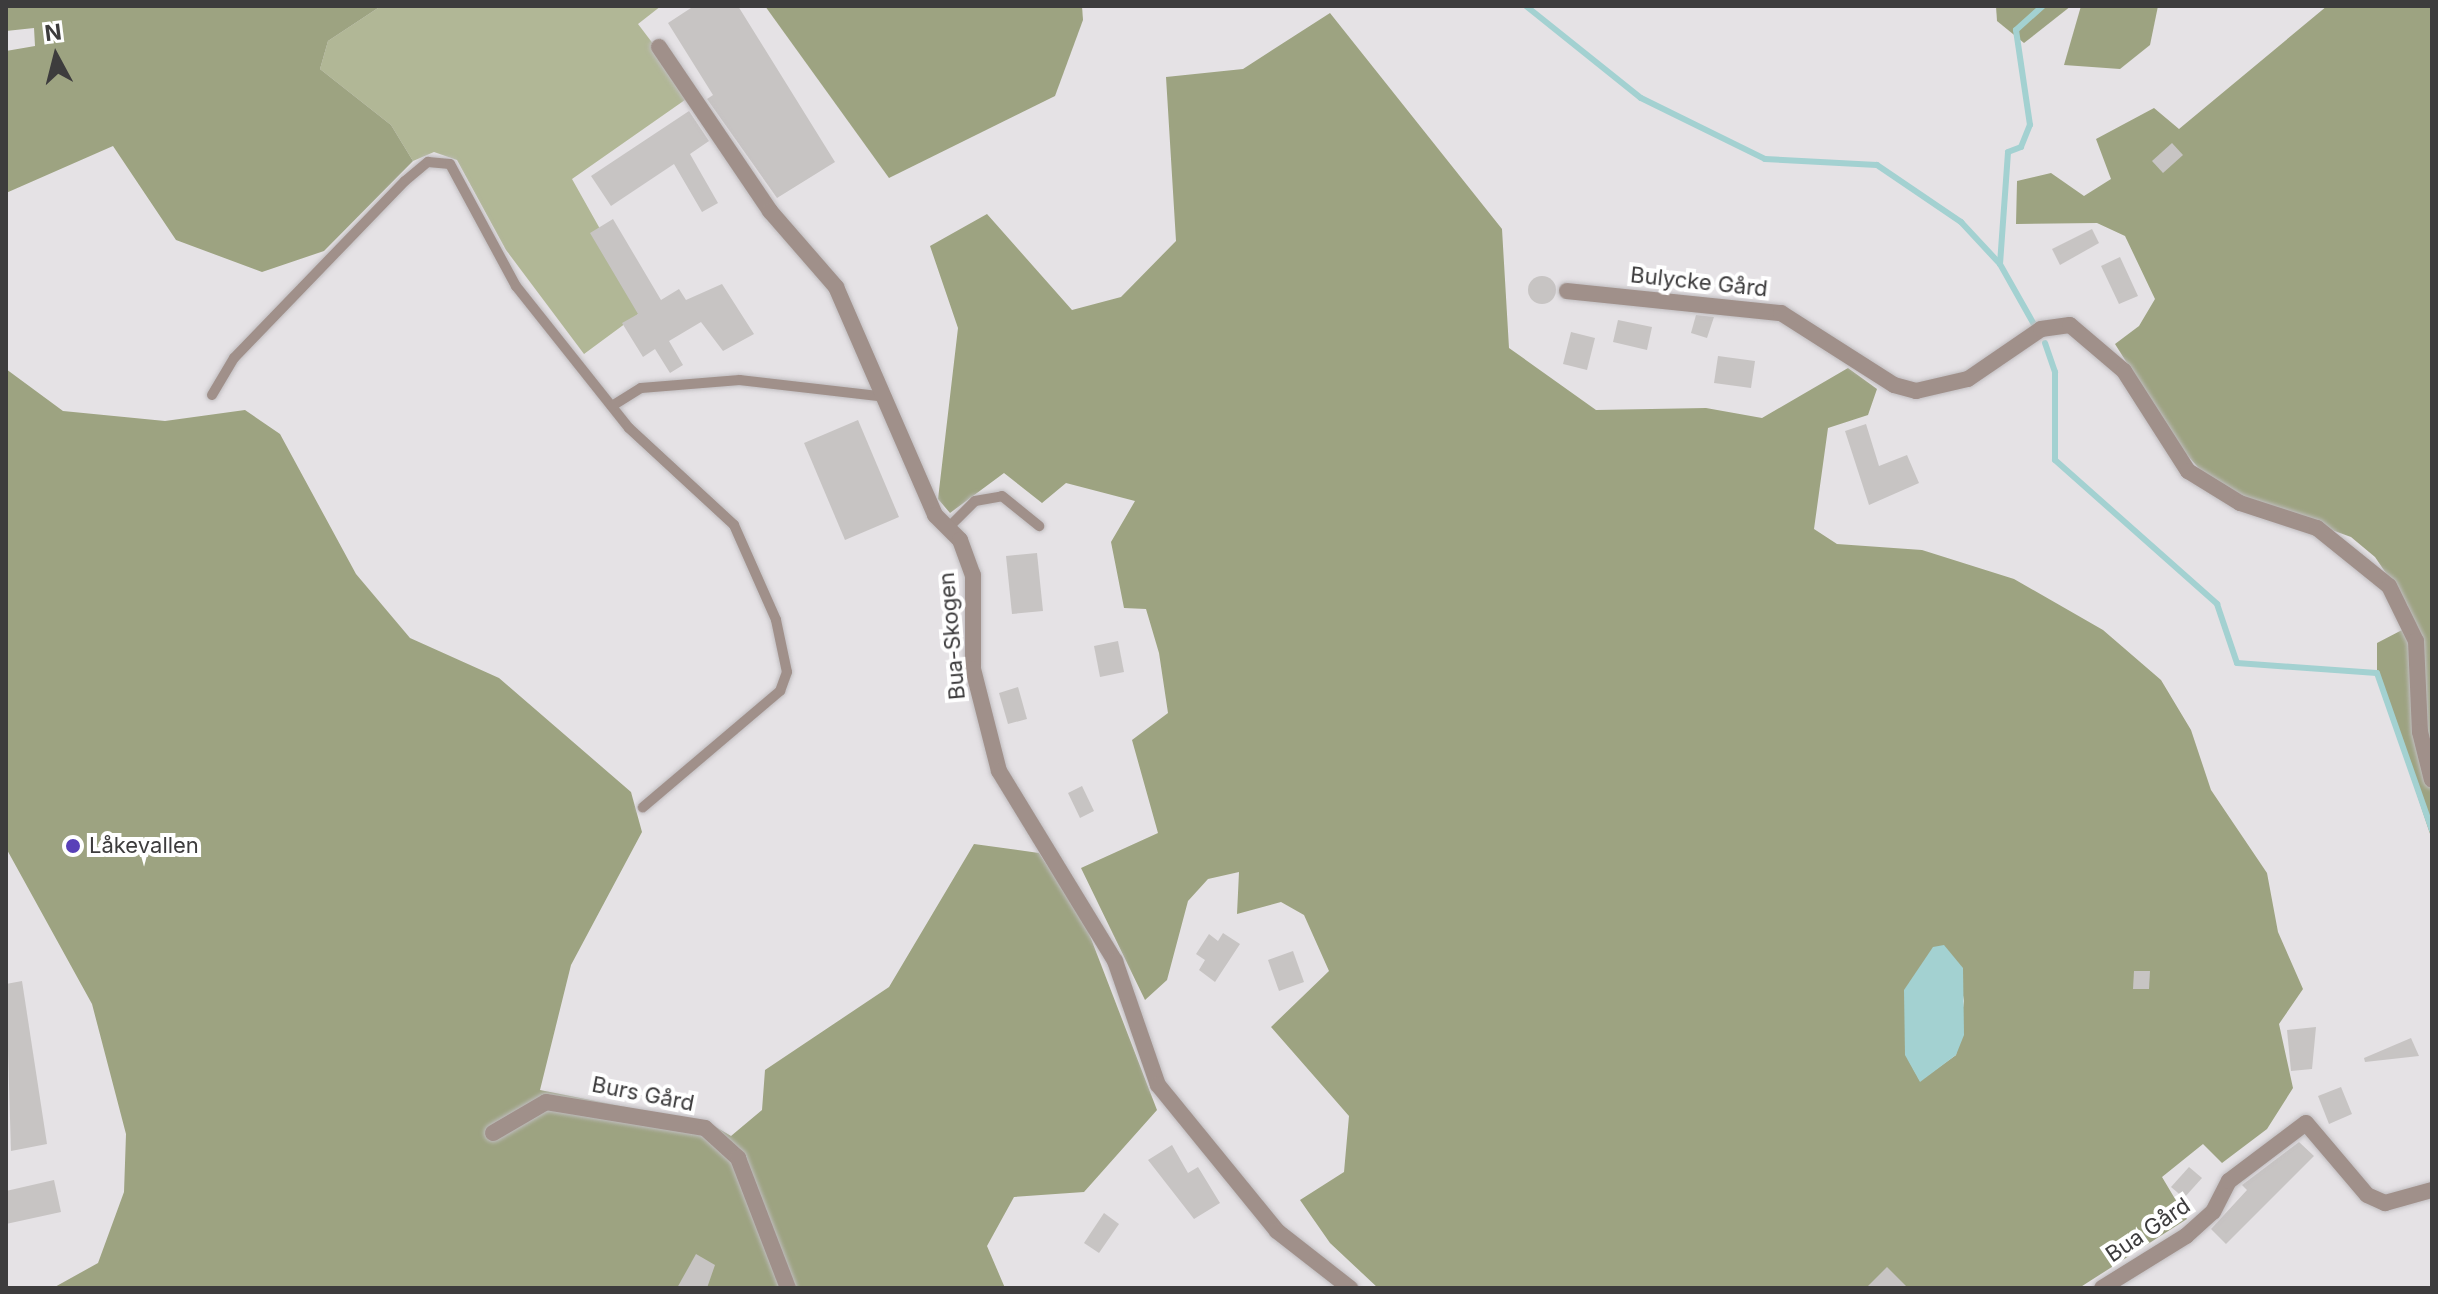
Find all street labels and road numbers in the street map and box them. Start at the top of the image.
street label: Bulycke Gård [1629,262,1769,302]
street label: Bua-Skogen [933,571,971,701]
street label: Burs Gård [590,1071,696,1117]
street label: Bua Gård [2101,1192,2195,1268]

